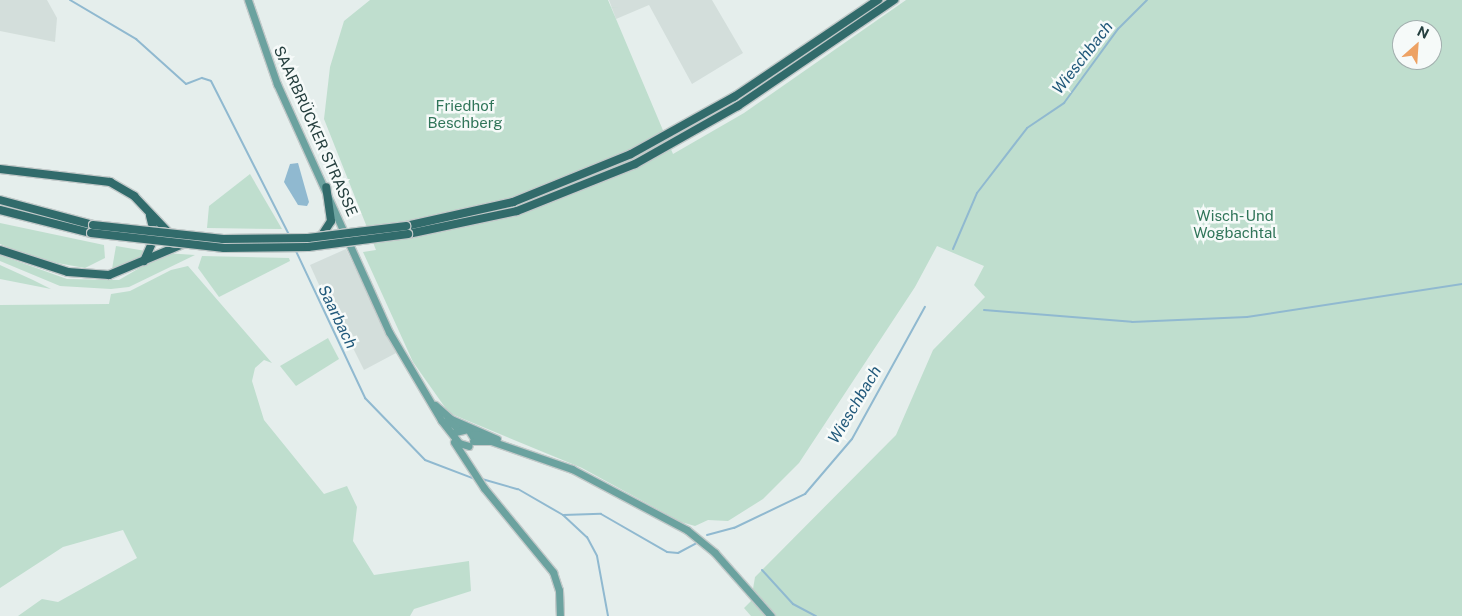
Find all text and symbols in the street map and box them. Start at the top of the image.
water label: Wieschbach [1049,18,1117,98]
north arrow [1392,20,1442,70]
text: N [1415,23,1432,42]
street label: SAARBRÜCKER STRASSE [270,43,362,219]
park label: Friedhof Beschberg [427,96,503,131]
park label: Wisch- Und Wogbachtal [1193,206,1277,241]
water label: Saarbach [313,282,361,352]
water label: Wieschbach [824,363,886,447]

